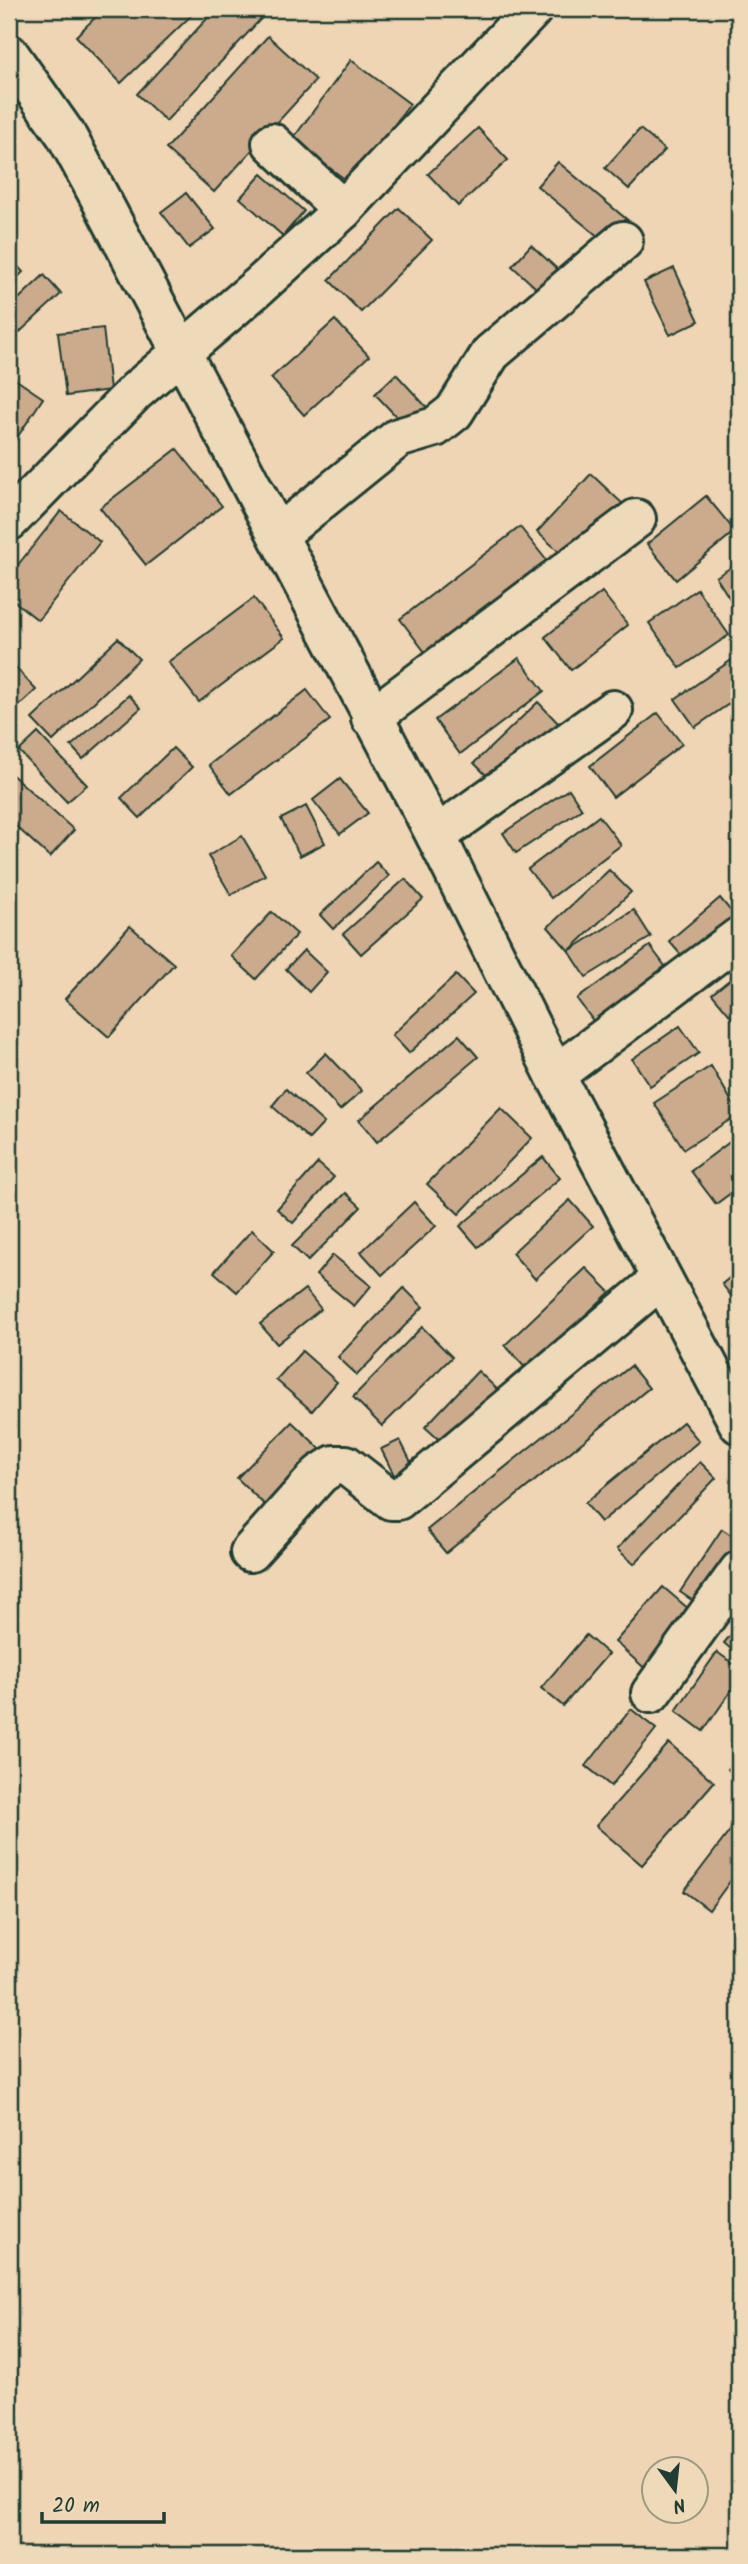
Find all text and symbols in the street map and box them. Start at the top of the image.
north arrow [640,2456,710,2526]
scale bar [42,2480,164,2524]
text: N [669,2488,689,2521]
text: 20 m [52,2490,100,2523]

